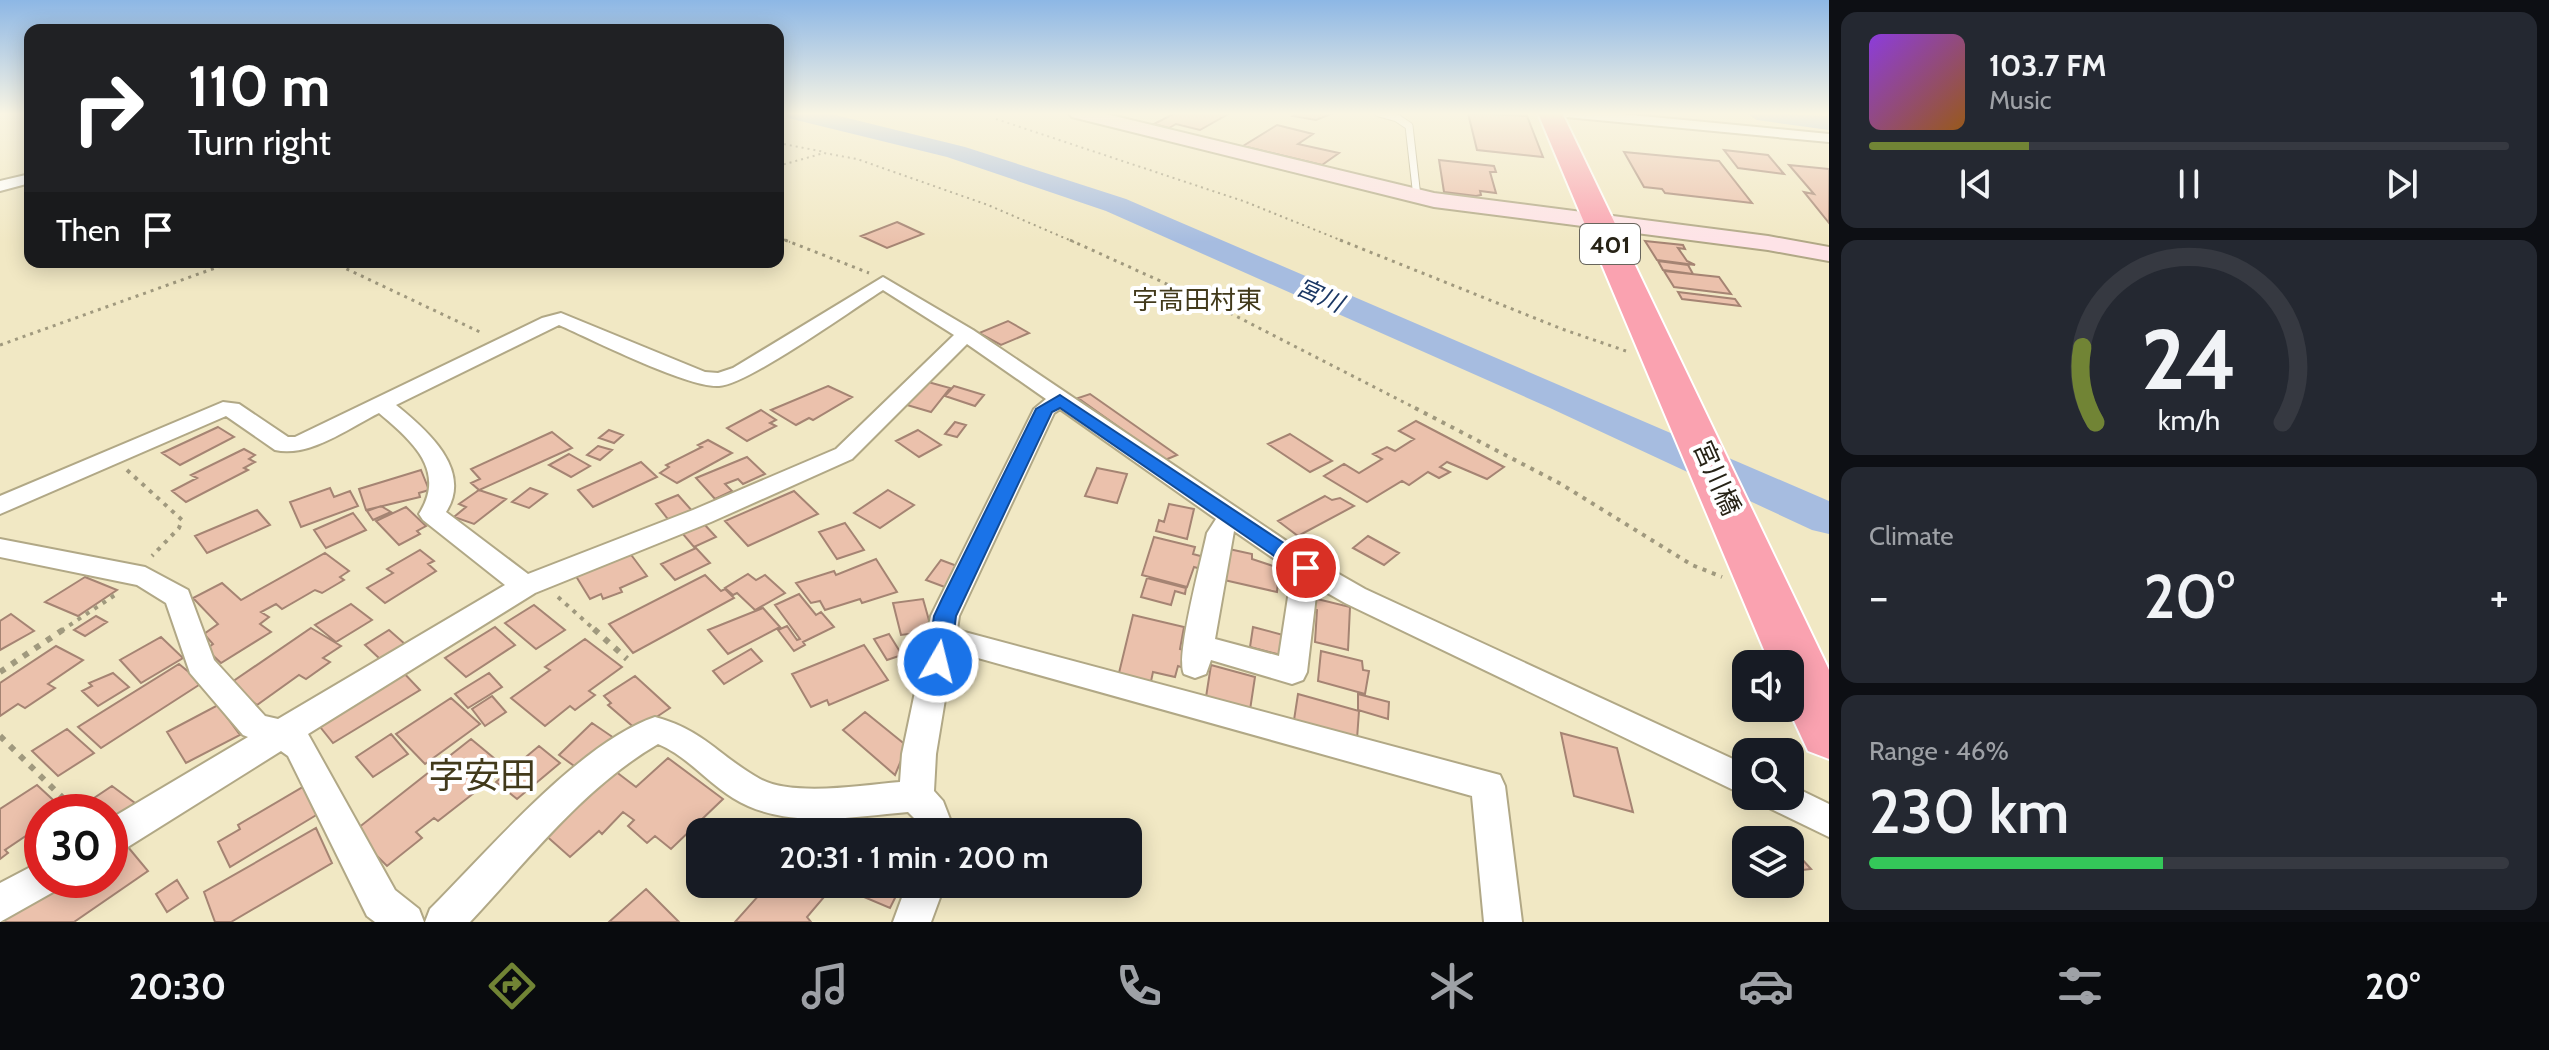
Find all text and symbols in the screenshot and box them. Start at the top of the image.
text: 103.7 FM [1989,47,2106,84]
text: 110 m [188,52,330,120]
icon: right [56,56,160,160]
text: Music [1989,84,2052,116]
text: Turn right [188,120,331,164]
icon: previous [1954,162,1998,206]
icon: pause [2167,162,2211,206]
icon: next [2380,162,2424,206]
icon: arrive [136,208,180,252]
text: Then [56,212,120,249]
road number: 401 [1580,224,1640,264]
water label: 宮川 [1292,272,1351,319]
district label: 字高田村東 [1132,284,1262,316]
text: 24 [2141,309,2237,410]
text: km/h [2158,402,2220,437]
street label: 宮川橋 [1687,436,1747,520]
text: Climate [1869,520,1954,552]
pin [1272,534,1340,602]
icon: arrive [1284,546,1328,590]
text: 20° [2143,560,2235,633]
text: − [1869,570,1888,623]
text: + [2490,570,2509,623]
position arrow [896,620,980,704]
map controls [1732,650,1804,898]
button: sound [1732,650,1804,722]
text: Range · 46% [1869,735,2009,767]
button: search [1732,738,1804,810]
district label: 字安田 [428,753,536,797]
text: 230 km [1869,775,2069,848]
speed limit sign: 30 [24,794,128,898]
button: layers [1732,826,1804,898]
text: 20:31 · 1 min · 200 m [779,839,1049,876]
icon: directions [484,958,540,1014]
icon: music [797,958,853,1014]
icon: phone [1111,958,1167,1014]
icon: climate [1424,958,1480,1014]
icon: car [1738,958,1794,1014]
icon: filters [2052,958,2108,1014]
text: 20:30 [129,964,226,1008]
text: 20° [2365,964,2420,1008]

